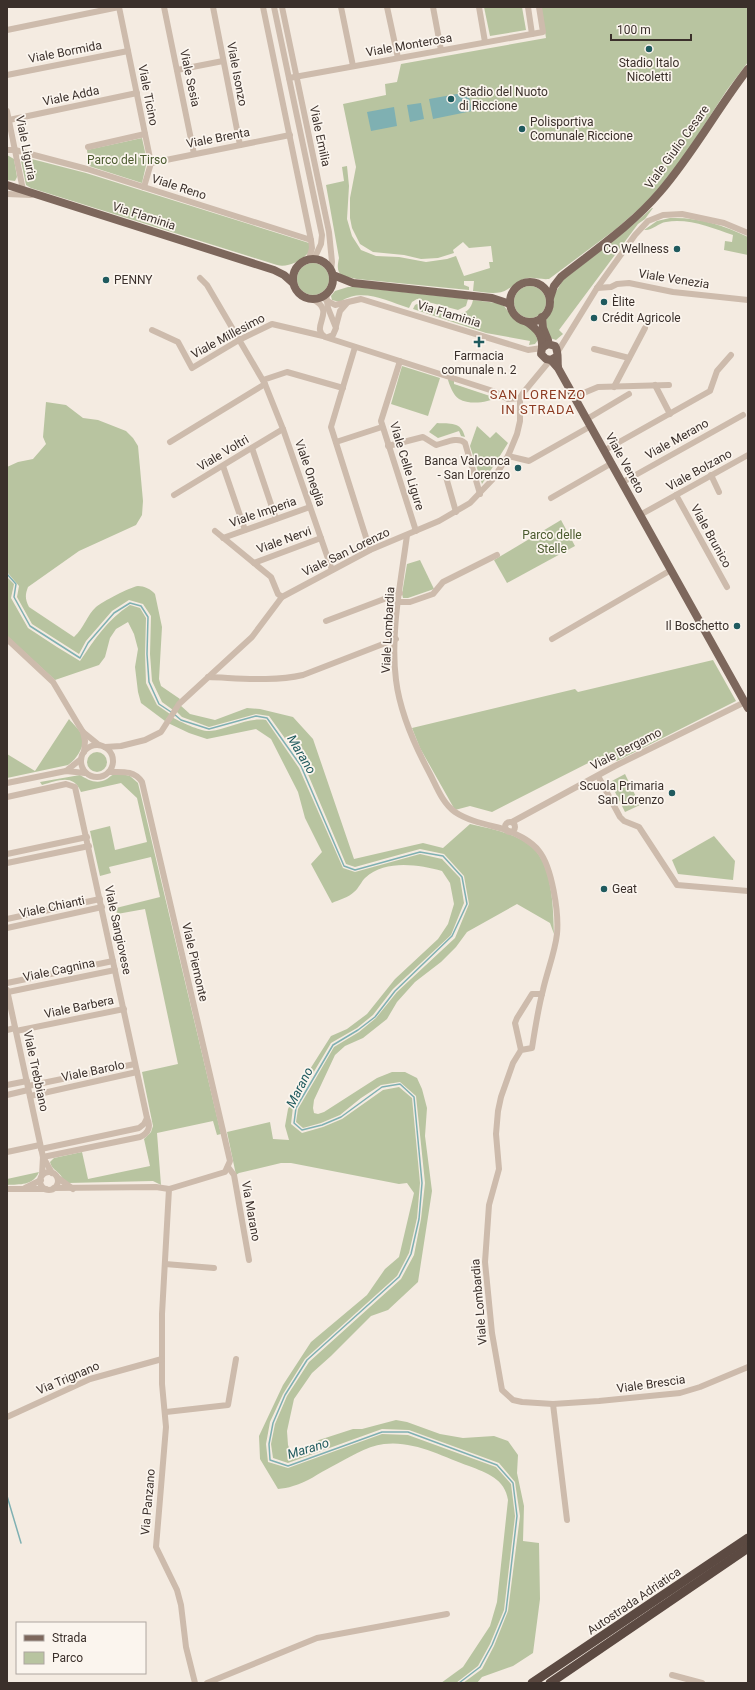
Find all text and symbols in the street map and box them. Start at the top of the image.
scale bar [611,16,691,42]
text: 100 m [617,23,651,37]
street label: Viale Monterosa [365,31,453,59]
street label: Viale Bormida [27,38,103,66]
street label: Viale Isonzo [224,41,250,107]
marker: Stadio Italo Nicoletti [644,44,654,54]
street label: Viale Sesia [177,48,203,108]
place label: Stadio Italo Nicoletti [619,56,679,84]
street label: Viale Ticino [135,63,161,127]
street label: Viale Adda [42,83,100,109]
place label: Stadio del Nuoto di Riccione [459,85,548,113]
marker: Stadio del Nuoto di Riccione [446,94,456,104]
street label: Viale Giulio Cesare [642,102,712,192]
street label: Viale Emilia [307,104,333,168]
street label: Viale Liguria [13,114,39,182]
place label: Polisportiva Comunale Riccione [530,115,633,143]
marker: Polisportiva Comunale Riccione [517,124,527,134]
street label: Viale Brenta [185,125,251,151]
park label: Parco del Tirso [87,153,167,167]
street label: Viale Reno [150,172,208,202]
street label: Via Flaminia [111,199,177,233]
place label: Co Wellness [603,242,669,256]
marker: Co Wellness [672,244,682,254]
street label: Viale Venezia [638,266,710,292]
place label: PENNY [114,273,153,287]
marker: PENNY [101,275,111,285]
place label: Èlite [612,294,635,309]
marker: Èlite [599,297,609,307]
street label: Via Flaminia [416,298,482,330]
street label: Viale Millesimo [189,311,267,361]
place label: Crédit Agricole [602,311,681,325]
marker: Crédit Agricole [589,313,599,323]
marker: Farmacia comunale n. 2 [474,337,484,347]
place label: Farmacia comunale n. 2 [441,349,517,377]
district label: SAN LORENZO IN STRADA [490,387,586,417]
street label: Viale Merano [643,416,711,462]
street label: Viale Celle Ligure [387,420,427,512]
street label: Viale Veneto [603,430,647,496]
street label: Viale Voltri [195,432,251,474]
street label: Viale Oneglia [292,438,328,508]
street label: Viale Bolzano [664,446,734,494]
place label: Banca Valconca - San Lorenzo [424,454,510,482]
marker: Banca Valconca - San Lorenzo [513,463,523,473]
street label: Viale Imperia [228,494,298,530]
street label: Viale Brunico [688,502,734,570]
street label: Viale Nervi [255,524,313,556]
street label: Viale San Lorenzo [300,525,392,579]
park label: Parco delle Stelle [522,528,582,556]
street label: Viale Lombardia [379,586,397,674]
place label: Il Boschetto [665,619,729,633]
marker: Il Boschetto [732,621,742,631]
street label: Viale Bergamo [588,725,664,773]
water label: Marano [284,732,319,777]
place label: Scuola Primaria San Lorenzo [580,779,664,807]
marker: Scuola Primaria San Lorenzo [667,788,677,798]
place label: Geat [612,882,637,896]
street label: Viale Sangiovese [102,884,134,976]
marker: Geat [599,884,609,894]
street label: Viale Chianti [18,893,86,921]
street label: Viale Piemonte [179,921,211,1003]
street label: Viale Cagnina [22,956,96,984]
street label: Viale Barbera [43,993,115,1021]
street label: Viale Trebbiano [21,1029,51,1113]
street label: Viale Barolo [60,1057,126,1084]
water label: Marano [283,1065,316,1110]
street label: Via Marano [239,1180,263,1242]
street label: Viale Lombardia [468,1258,490,1346]
street label: Via Trignano [34,1358,102,1398]
street label: Viale Brescia [616,1372,686,1396]
water label: Marano [285,1435,331,1462]
street label: Via Panzano [138,1468,158,1536]
street label: Autostrada Adriatica [585,1565,683,1637]
legend [16,1622,146,1674]
text: Strada [52,1631,87,1645]
text: Parco [52,1651,83,1665]

